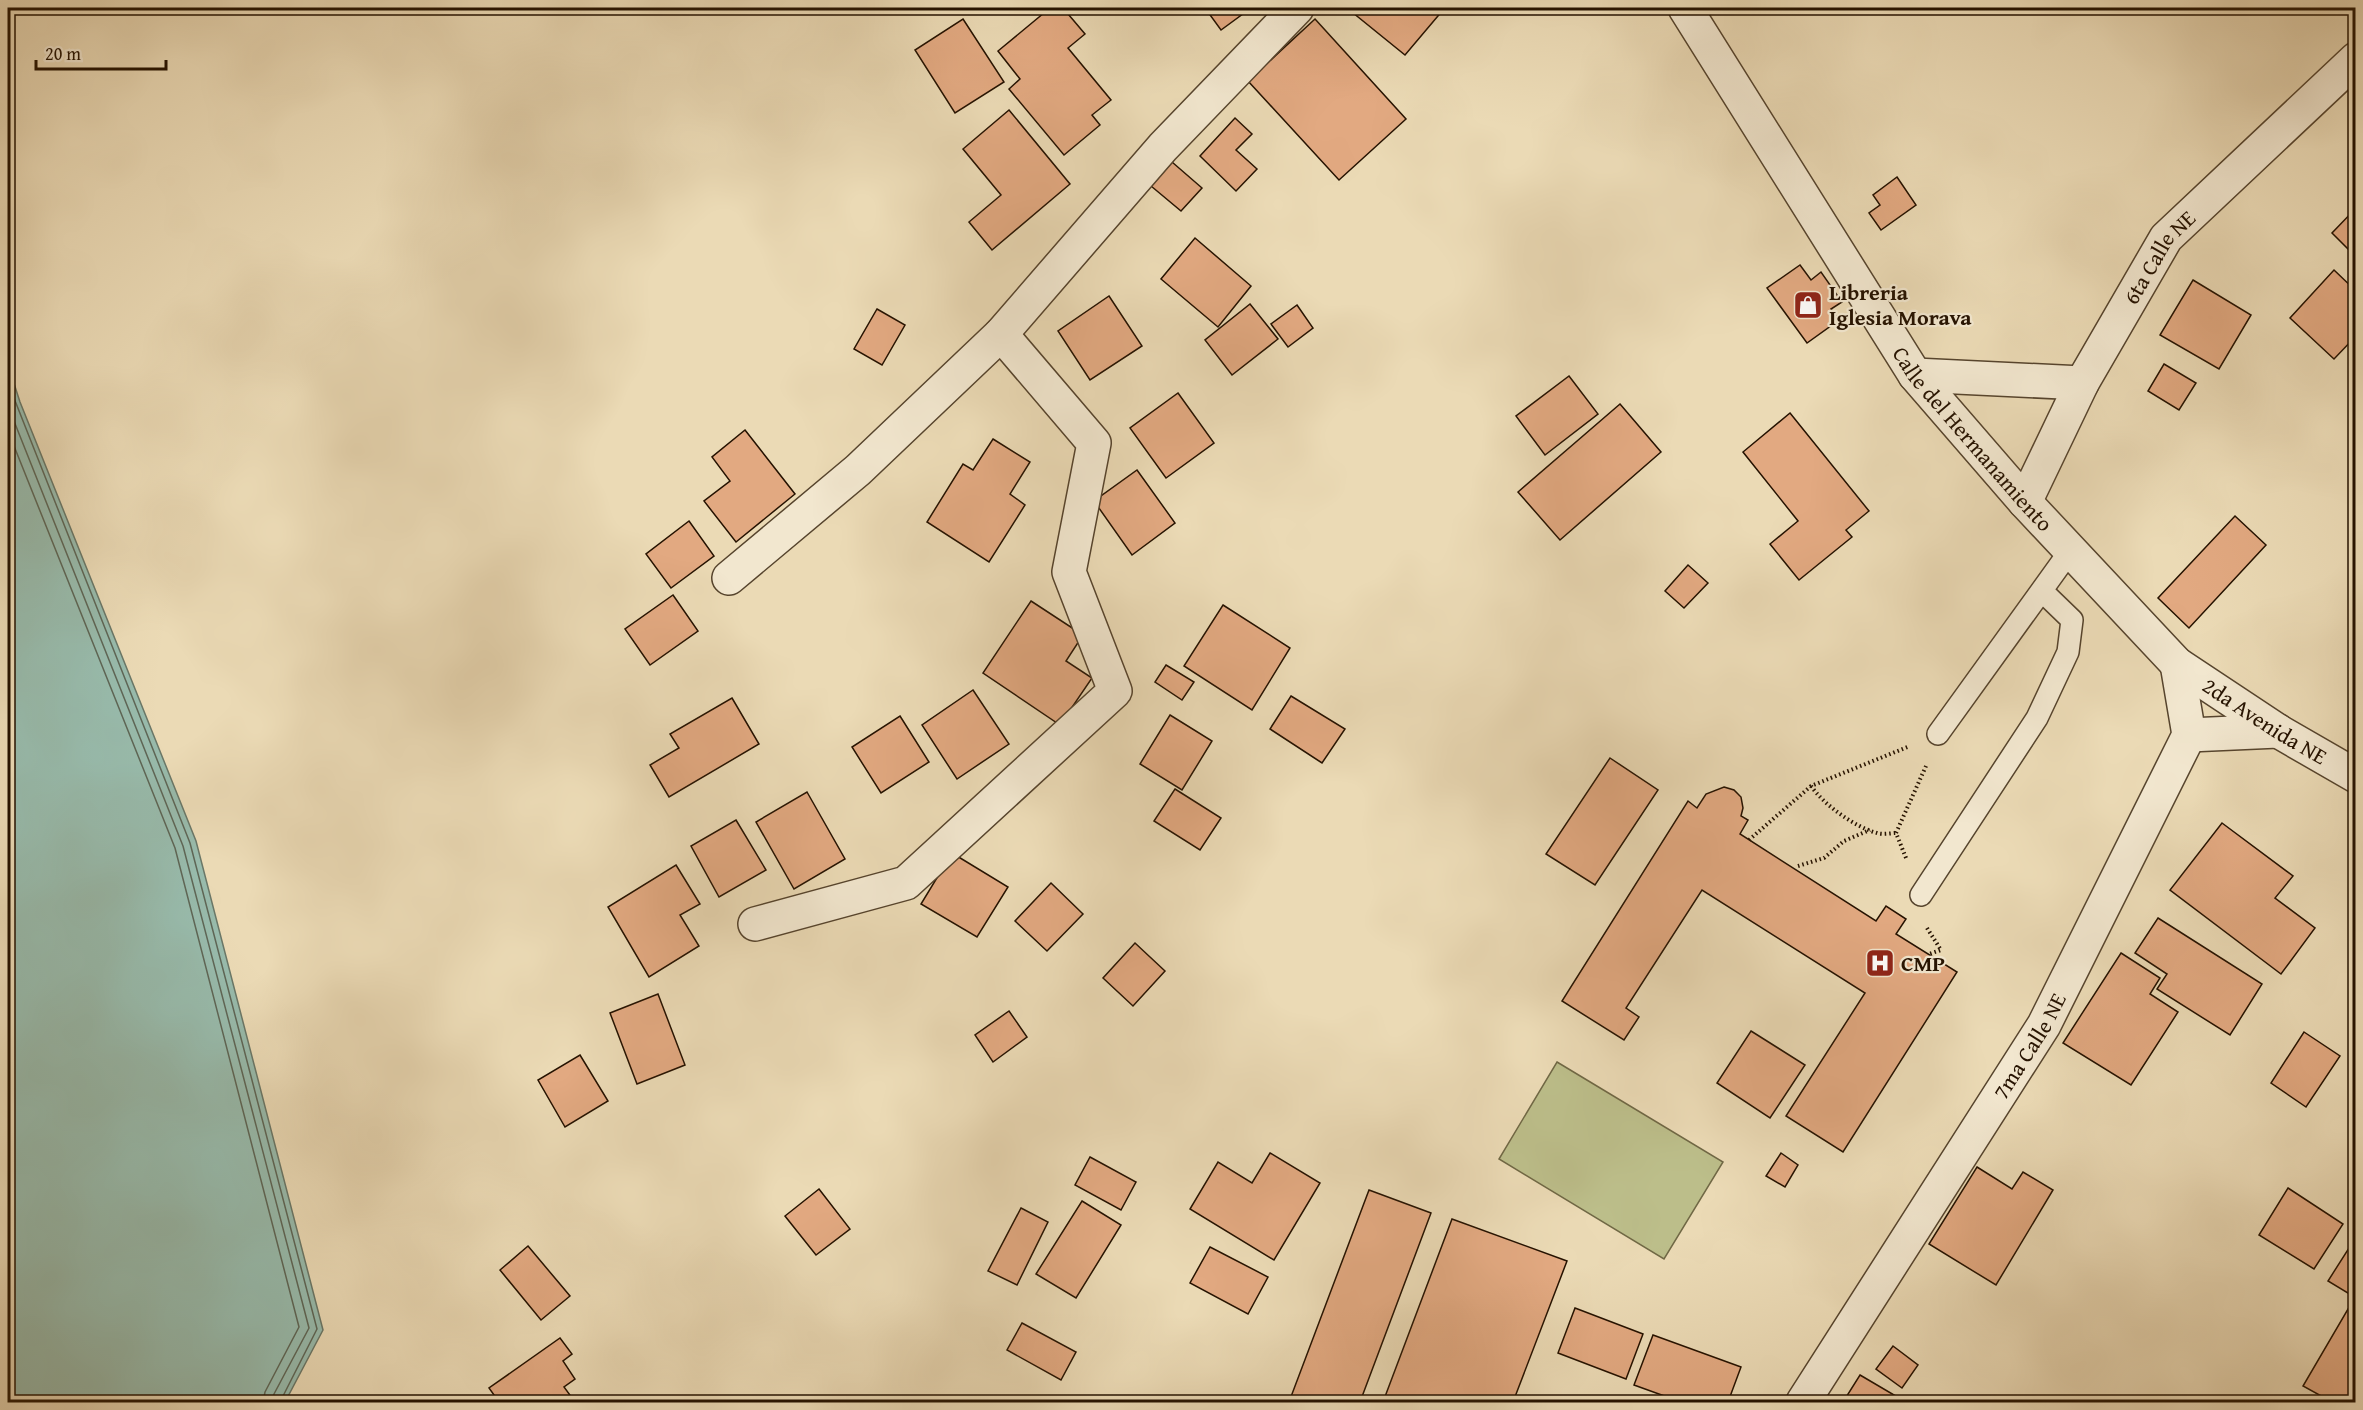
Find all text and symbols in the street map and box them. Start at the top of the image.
scale bar [36,33,166,71]
text: 20 m [45,40,81,67]
street label: 6ta Calle NE [2115,202,2202,310]
place label: Libreria Iglesia Morava [1829,276,1972,333]
shop icon: Libreria Iglesia Morava [1792,289,1824,321]
street label: Calle del Hermanamiento [1885,340,2061,538]
street label: 2da Avenida NE [2196,669,2333,772]
hospital icon: CMP [1864,947,1896,979]
place label: CMP [1901,947,1945,979]
street label: 7ma Calle NE [1985,987,2074,1105]

